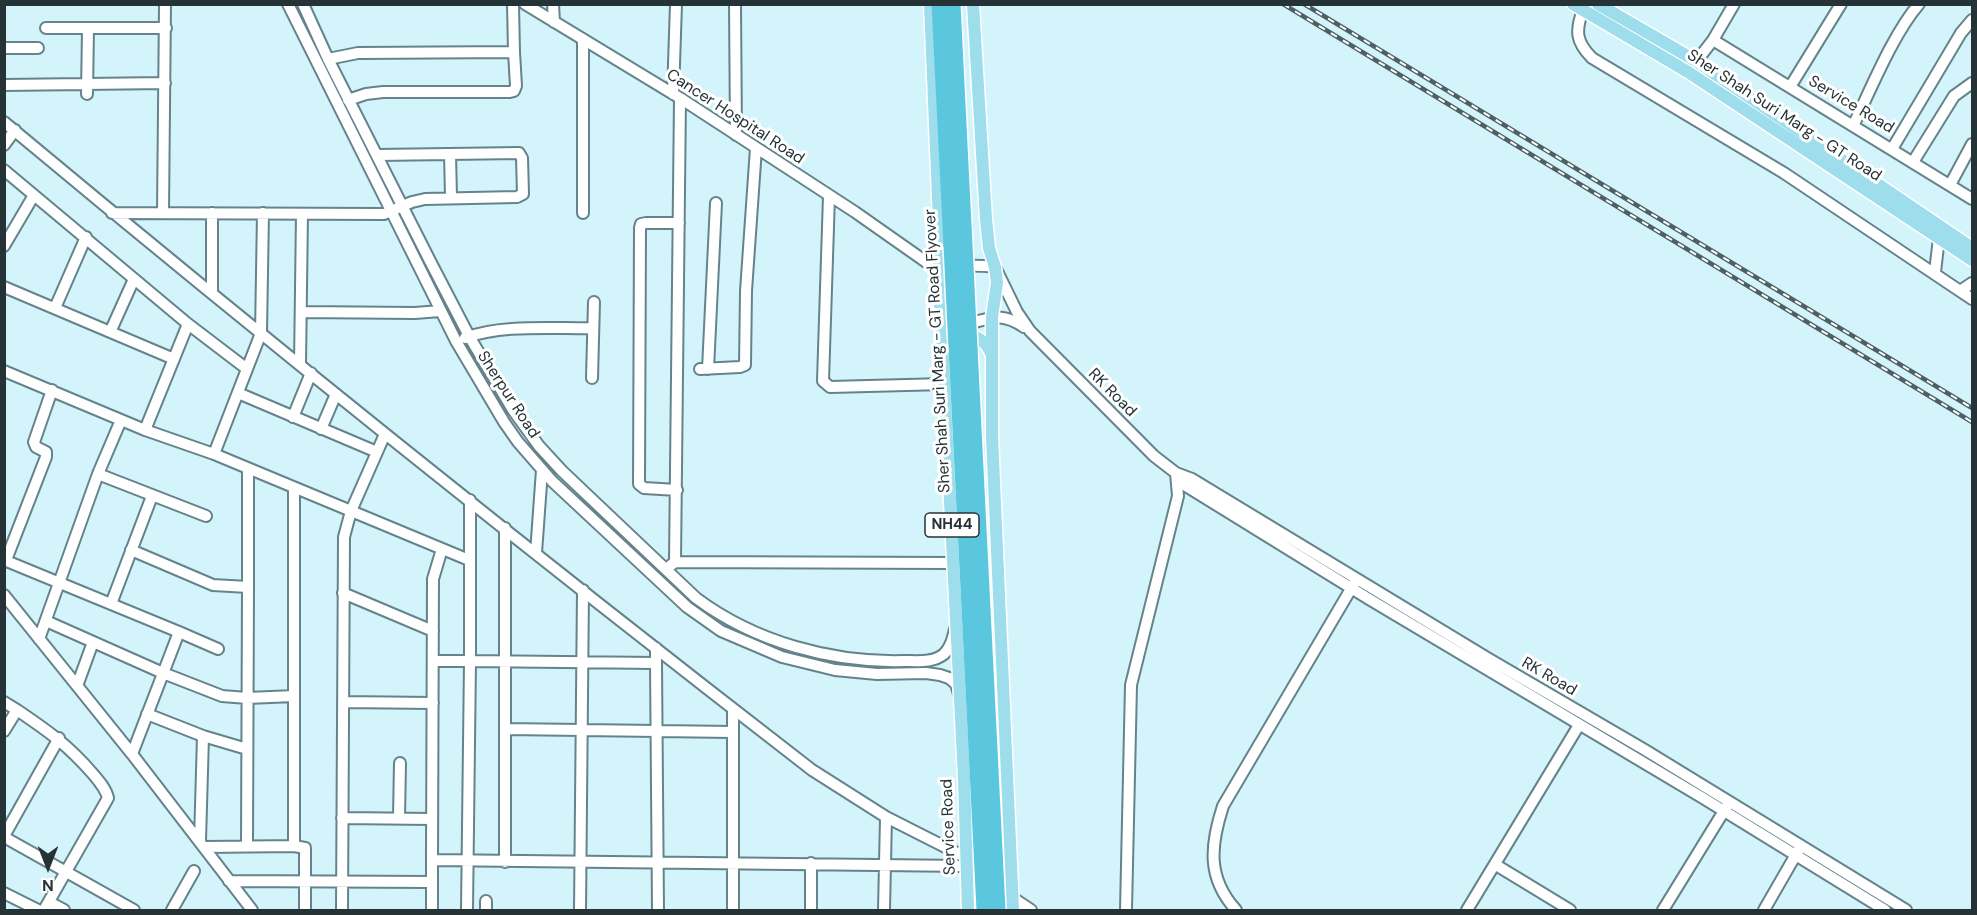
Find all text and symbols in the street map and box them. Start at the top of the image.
street label: Sher Shah Suri Marg - GT Road [1683,46,1885,186]
street label: Cancer Hospital Road [663,65,807,169]
street label: Service Road [1805,72,1897,138]
street label: Sher Shah Suri Marg - GT Road Flyover [921,209,955,493]
street label: Sherpur Road [473,348,543,442]
street label: RK Road [1084,365,1140,421]
road number: NH44 [925,513,979,537]
street label: RK Road [1518,654,1580,700]
street label: Service Road [938,779,960,875]
north arrow [18,837,78,897]
text: N [42,875,54,896]

